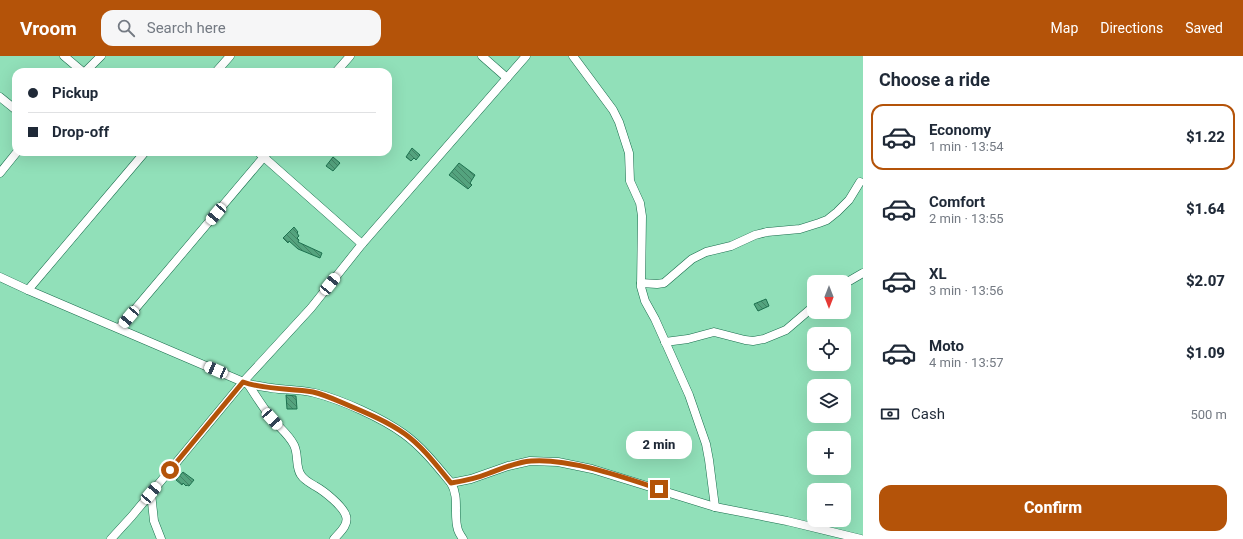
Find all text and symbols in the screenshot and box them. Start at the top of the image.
search box [101,10,381,46]
text: Vroom [20,17,77,40]
icon: search [115,17,137,39]
text: Search here [147,19,226,37]
text: Map [1051,20,1078,36]
text: Directions [1100,20,1163,36]
text: Saved [1185,20,1223,36]
text: Choose a ride [879,69,990,90]
text: Pickup [52,84,98,102]
icon: car [881,119,917,155]
text: Economy [929,121,991,139]
text: Drop-off [52,123,109,141]
text: $1.22 [1186,128,1225,146]
text: 1 min · 13:54 [929,139,1004,154]
icon: car [881,191,917,227]
text: Comfort [929,193,985,211]
text: $1.64 [1186,200,1225,218]
car [204,201,228,227]
text: 2 min · 13:55 [929,211,1004,226]
icon: car [881,263,917,299]
text: XL [929,265,947,283]
car [318,271,342,297]
text: $2.07 [1186,272,1225,290]
north arrow [807,275,851,319]
map controls [807,275,851,527]
text: 3 min · 13:56 [929,283,1004,298]
car [117,304,141,330]
button: locate [807,327,851,371]
icon: car [881,335,917,371]
text: Moto [929,337,964,355]
text: $1.09 [1186,344,1225,362]
text: 4 min · 13:57 [929,355,1004,370]
car [203,360,229,380]
button: layers [807,379,851,423]
icon: cash [879,403,901,425]
text: Cash [911,405,945,423]
car [260,406,284,432]
text: 500 m [1190,407,1227,422]
callout: 2 min [626,431,692,459]
button: + [807,431,851,475]
text: 2 min [643,437,675,452]
route start [161,461,179,479]
car [139,480,163,506]
route end [650,480,668,498]
button: − [807,483,851,527]
button: Confirm [879,485,1227,531]

